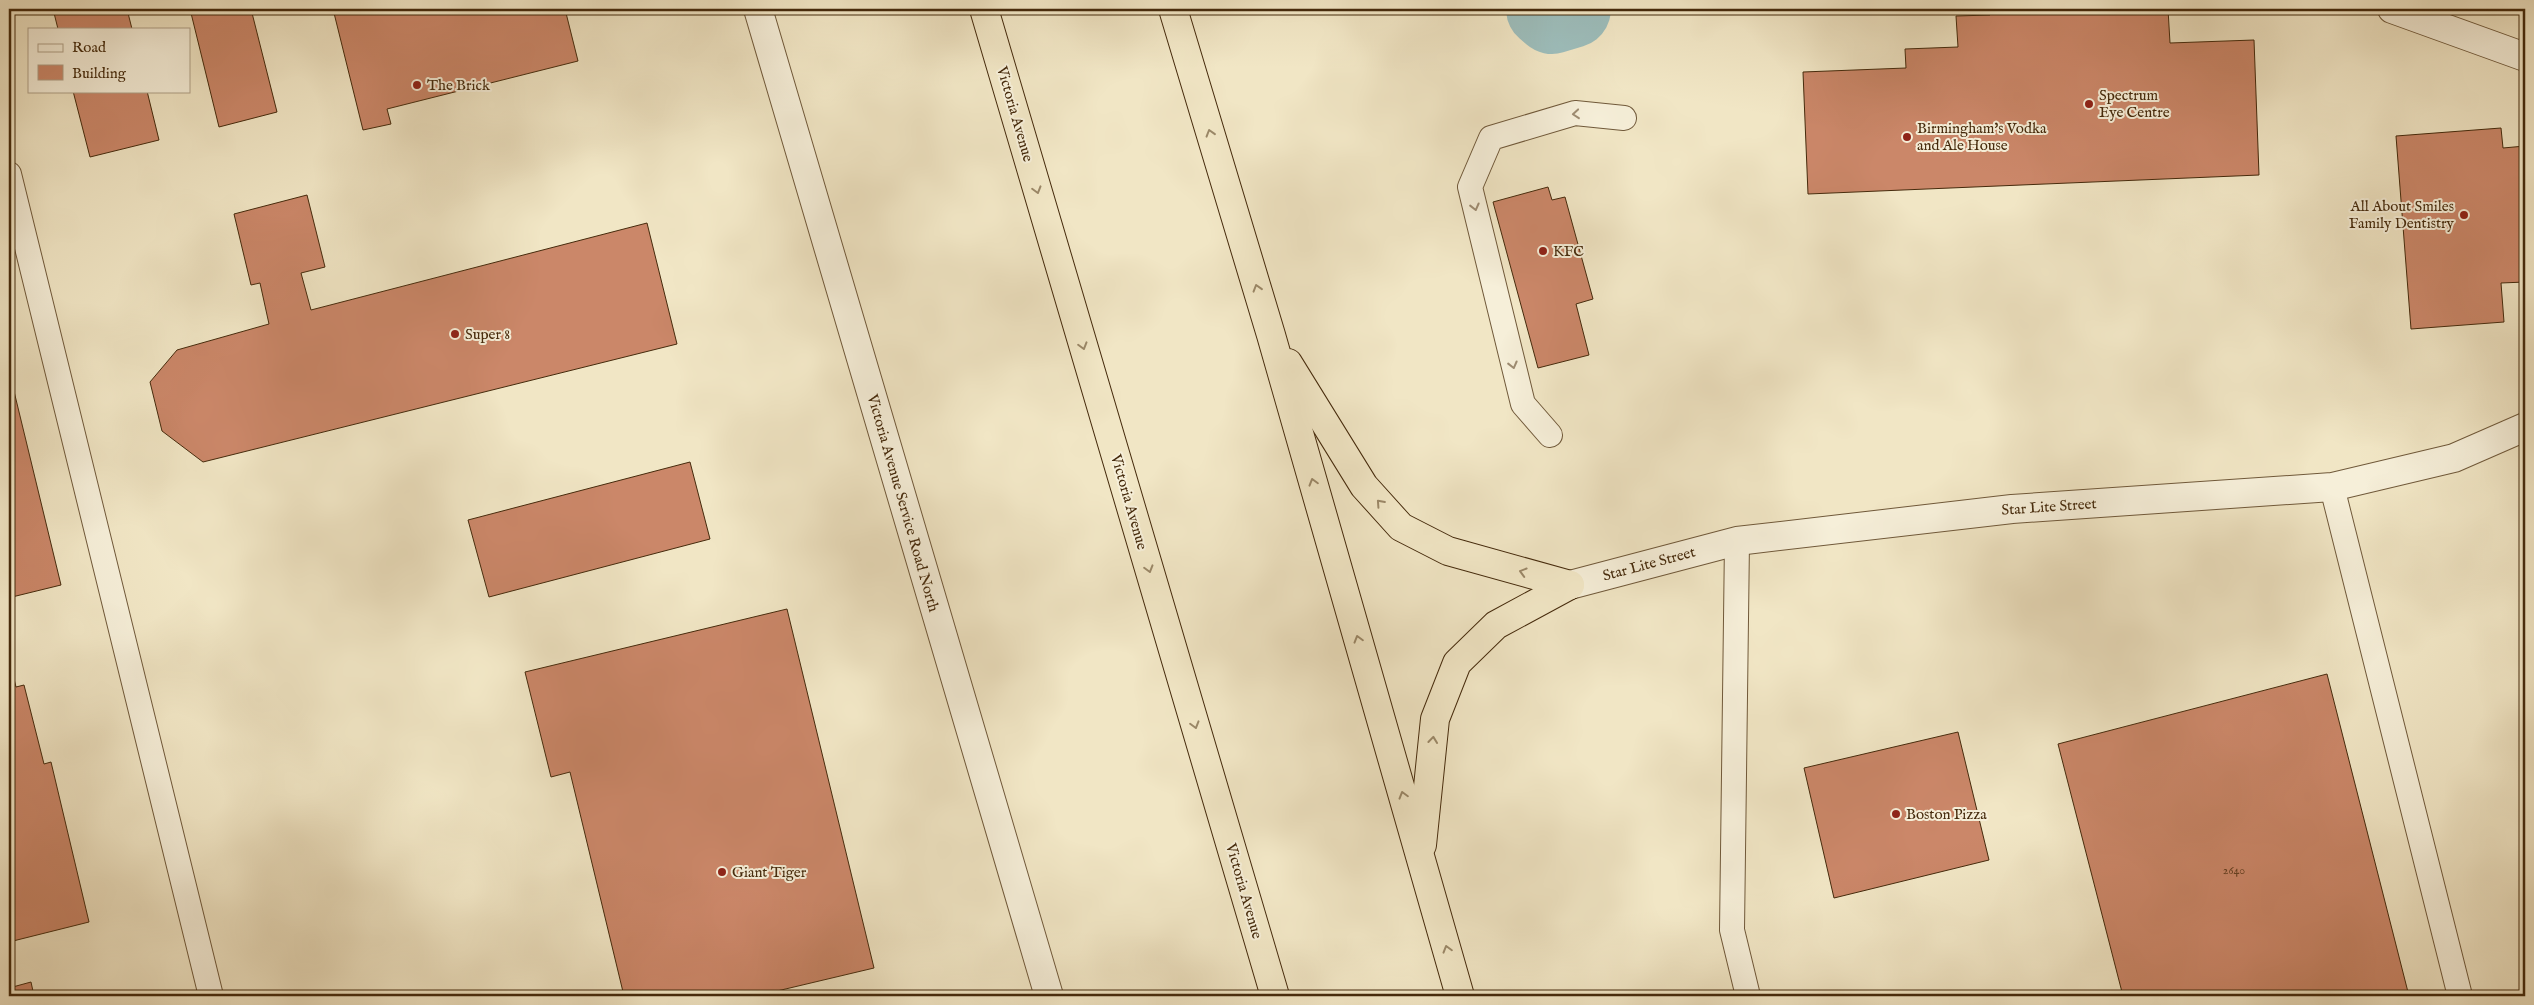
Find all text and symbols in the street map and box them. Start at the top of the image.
legend [28,28,190,92]
text: Road [72,38,107,57]
street label: Victoria Avenue [992,63,1038,164]
text: Building [72,64,127,83]
place label: The Brick [427,76,491,95]
marker: The Brick [411,79,423,91]
place label: Spectrum Eye Centre [2099,86,2170,122]
marker: Spectrum Eye Centre [2083,98,2095,110]
one-way arrow [1571,109,1579,120]
place label: Birmingham's Vodka and Ale House [1917,119,2047,155]
one-way arrow [1206,129,1216,137]
marker: Birmingham's Vodka and Ale House [1901,131,1913,143]
one-way arrow [1032,185,1042,193]
place label: All About Smiles Family Dentistry [2349,197,2455,233]
one-way arrow [1469,203,1480,212]
marker: All About Smiles Family Dentistry [2458,209,2470,221]
place label: KFC [1553,242,1584,261]
marker: KFC [1537,245,1549,257]
one-way arrow [1252,285,1262,293]
place label: Super 8 [465,325,510,344]
marker: Super 8 [449,328,461,340]
one-way arrow [1078,341,1088,349]
one-way arrow [1507,361,1518,370]
street label: Victoria Avenue Service Road North [863,391,943,614]
street label: Victoria Avenue [1106,451,1152,552]
one-way arrow [1308,478,1319,487]
street label: Star Lite Street [2001,494,2097,520]
one-way arrow [1377,500,1386,509]
street label: Star Lite Street [1601,542,1697,586]
one-way arrow [1143,564,1153,572]
one-way arrow [1520,567,1528,577]
one-way arrow [1353,635,1363,643]
one-way arrow [1189,720,1199,728]
one-way arrow [1427,736,1438,744]
one-way arrow [1398,791,1408,799]
place label: Boston Pizza [1906,805,1987,824]
marker: Boston Pizza [1890,808,1902,820]
street label: Victoria Avenue [1221,840,1267,941]
place label: Giant Tiger [732,863,807,882]
house number: 2640 [2223,863,2245,878]
marker: Giant Tiger [716,866,728,878]
one-way arrow [1442,945,1453,954]

